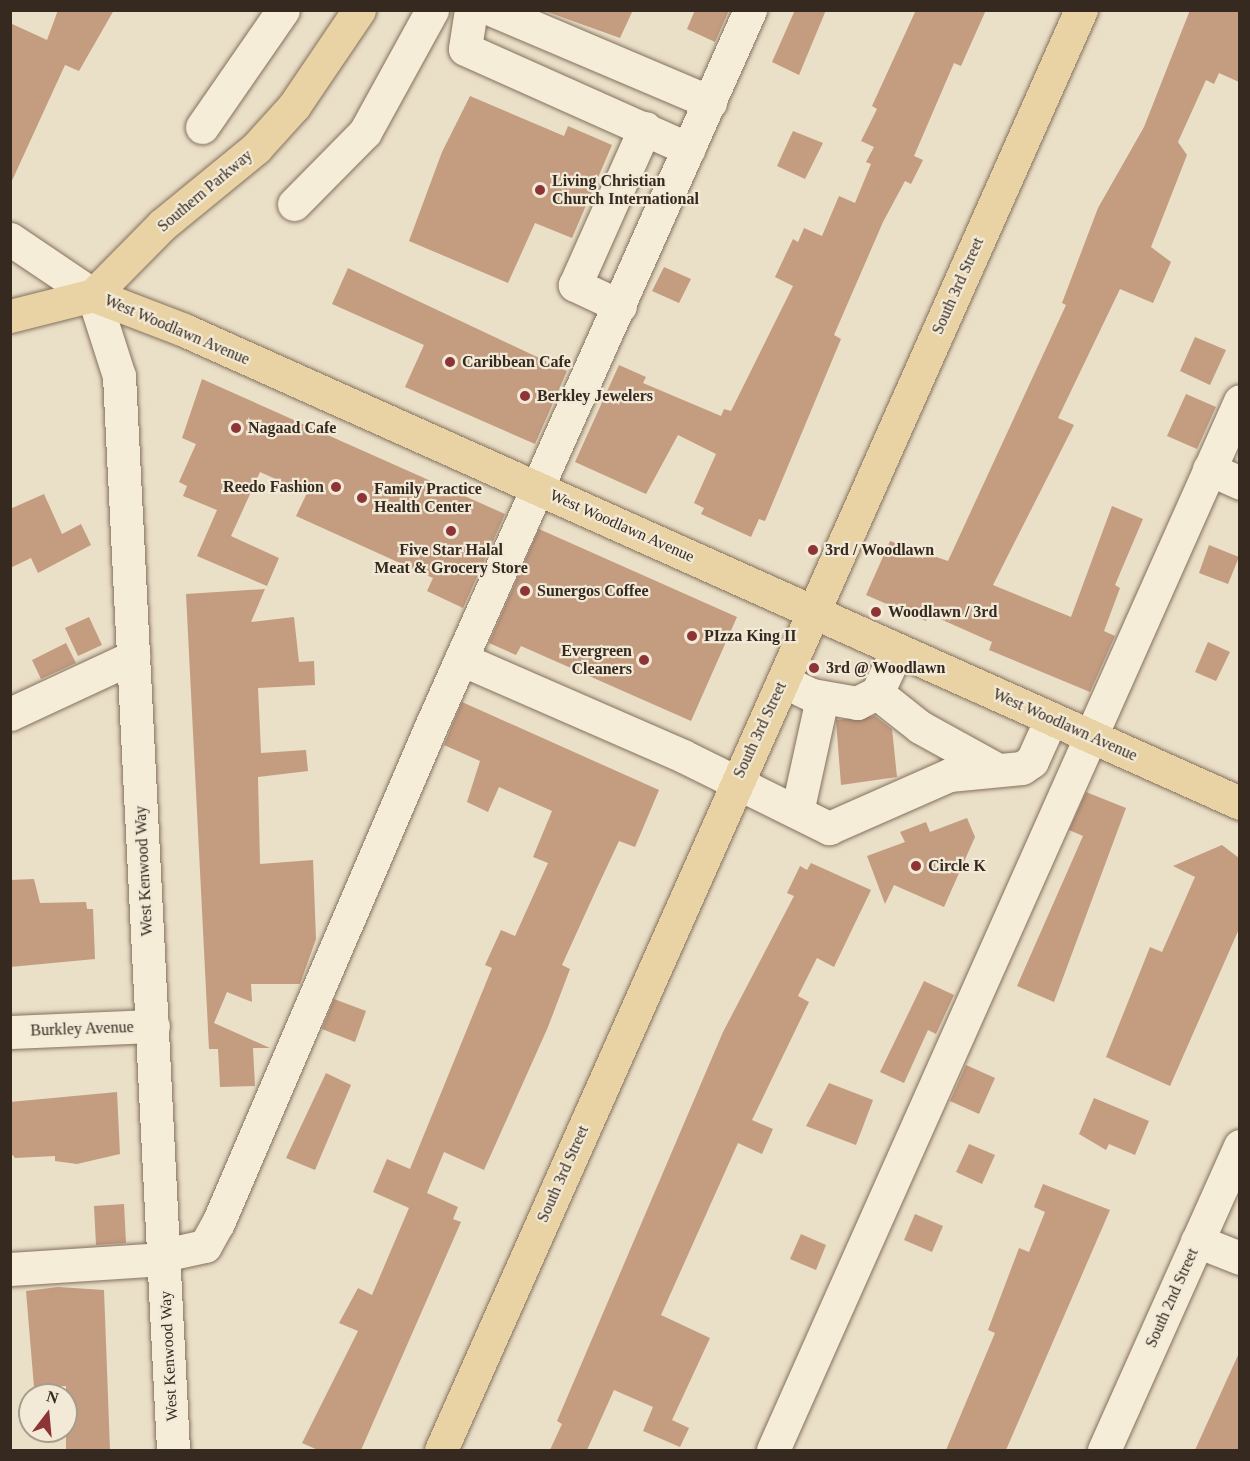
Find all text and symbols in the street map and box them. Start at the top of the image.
street label: Southern Parkway [154,146,256,236]
place label: Living Christian Church International [552,171,699,209]
marker: Living Christian Church International [533,183,547,197]
street label: South 3rd Street [928,235,988,337]
street label: West Woodlawn Avenue [101,290,253,370]
place label: Caribbean Cafe [462,352,571,372]
marker: Caribbean Cafe [443,355,457,369]
place label: Berkley Jewelers [537,386,653,406]
marker: Berkley Jewelers [518,389,532,403]
place label: Nagaad Cafe [248,418,336,438]
marker: Nagaad Cafe [229,421,243,435]
place label: Reedo Fashion [223,477,324,497]
place label: Family Practice Health Center [374,479,482,517]
marker: Reedo Fashion [329,480,343,494]
street label: West Woodlawn Avenue [546,485,698,567]
marker: Family Practice Health Center [355,491,369,505]
marker: Five Star Halal Meat & Grocery Store [444,524,458,538]
place label: Five Star Halal Meat & Grocery Store [374,540,528,578]
place label: 3rd / Woodlawn [825,540,934,560]
marker: 3rd / Woodlawn [806,543,820,557]
place label: Sunergos Coffee [537,581,649,601]
marker: Sunergos Coffee [518,584,532,598]
place label: Woodlawn / 3rd [888,602,997,622]
marker: Woodlawn / 3rd [869,605,883,619]
place label: PIzza King II [704,626,796,646]
marker: PIzza King II [685,629,699,643]
place label: Evergreen Cleaners [561,641,632,679]
marker: Evergreen Cleaners [637,653,651,667]
place label: 3rd @ Woodlawn [826,658,946,678]
marker: 3rd @ Woodlawn [807,661,821,675]
street label: South 3rd Street [729,679,791,781]
street label: West Woodlawn Avenue [989,684,1141,766]
street label: West Kenwood Way [131,805,157,937]
place label: Circle K [928,856,986,876]
marker: Circle K [909,859,923,873]
street label: Burkley Avenue [30,1018,134,1040]
street label: South 3rd Street [533,1123,593,1225]
street label: South 2nd Street [1142,1245,1202,1351]
street label: West Kenwood Way [156,1290,182,1422]
north arrow [18,1383,78,1443]
text: N [45,1387,60,1407]

